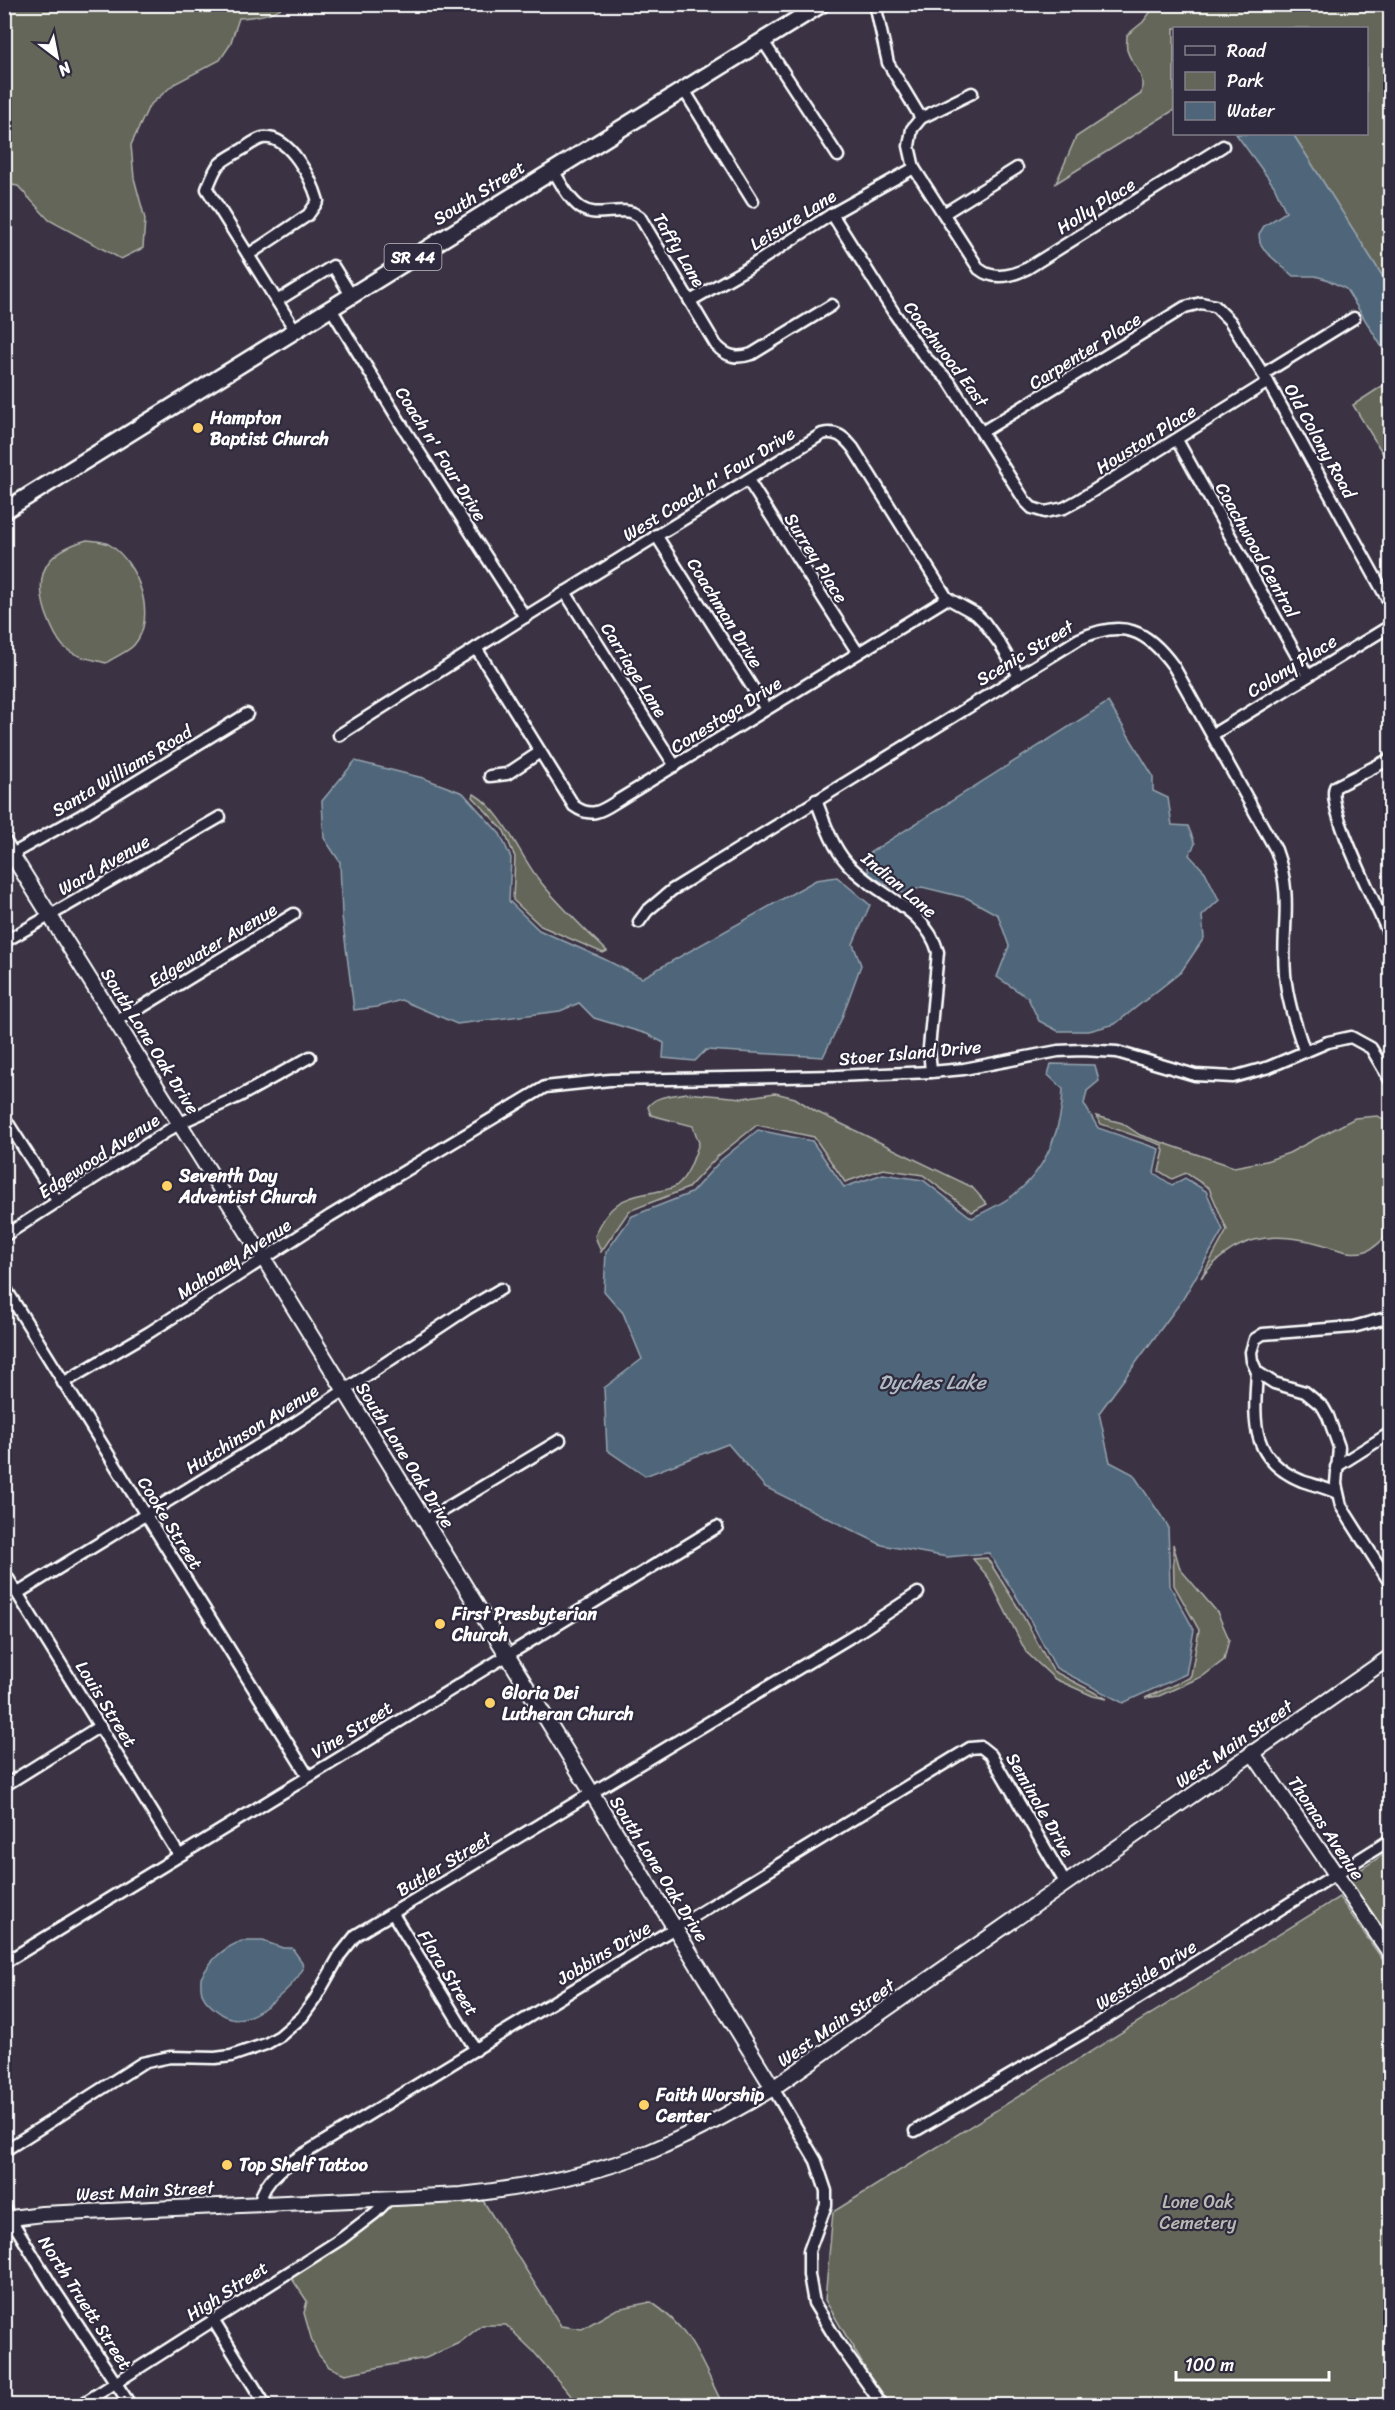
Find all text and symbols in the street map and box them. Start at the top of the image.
north arrow [27,27,87,87]
legend [1173,27,1368,135]
text: Road [1227,35,1267,67]
text: N [52,54,78,85]
text: Park [1227,65,1264,97]
text: Water [1227,95,1276,127]
street label: South Street [426,152,532,234]
street label: Holly Place [1050,169,1142,243]
street label: Leisure Lane [743,180,843,259]
street label: Taffy Lane [644,206,714,294]
road number: SR 44 [384,244,442,270]
street label: Coachwood East [895,294,997,415]
street label: Carpenter Place [1022,303,1148,399]
street label: Old Colony Road [1275,377,1366,506]
street label: Coach n' Four Drive [386,380,496,528]
street label: Houston Place [1089,395,1203,483]
place label: Hampton Baptist Church [209,402,329,455]
street label: West Coach n' Four Drive [616,418,802,550]
marker: Hampton Baptist Church [191,421,205,435]
street label: Coachwood Central [1206,476,1308,625]
street label: Surrey Place [775,506,857,610]
street label: Coachman Drive [678,551,772,675]
street label: Scenic Street [970,611,1081,695]
street label: Carriage Lane [592,616,676,724]
street label: Colony Place [1240,626,1344,706]
street label: Conestoga Drive [664,668,788,762]
street label: Santa Williams Road [46,716,200,826]
street label: Ward Avenue [52,826,156,904]
street label: Indian Lane [853,843,944,927]
street label: Edgewater Avenue [142,894,284,996]
street label: South Lone Oak Drive [92,961,208,1121]
street label: Stoer Island Drive [837,1031,983,1075]
street label: Edgewood Avenue [32,1104,167,1208]
place label: Seventh Day Adventist Church [178,1160,317,1213]
marker: Seventh Day Adventist Church [160,1179,174,1193]
street label: Mahoney Avenue [170,1209,298,1308]
water label: Dyches Lake [878,1365,988,1400]
street label: Hutchinson Avenue [179,1375,325,1483]
street label: South Lone Oak Drive [347,1375,463,1535]
street label: Cooke Street [129,1470,212,1576]
place label: First Presbyterian Church [451,1598,597,1651]
marker: First Presbyterian Church [433,1617,447,1631]
street label: Louis Street [66,1654,146,1754]
place label: Gloria Dei Lutheran Church [501,1677,634,1730]
street label: West Main Street [1168,1691,1300,1797]
street label: Vine Street [305,1692,399,1768]
marker: Gloria Dei Lutheran Church [483,1696,497,1710]
street label: Seminole Drive [997,1746,1083,1864]
street label: Thomas Avenue [1279,1769,1373,1887]
street label: South Lone Oak Drive [601,1789,717,1949]
street label: Butler Street [390,1822,499,1905]
street label: Jobbins Drive [550,1912,657,1994]
street label: Flora Street [409,1923,487,2023]
street label: Westside Drive [1089,1931,1203,2019]
street label: West Main Street [770,1970,902,2076]
place label: Faith Worship Center [655,2079,765,2132]
marker: Faith Worship Center [637,2098,651,2112]
place label: Top Shelf Tattoo [239,2149,369,2181]
marker: Top Shelf Tattoo [220,2158,234,2172]
street label: West Main Street [75,2171,216,2211]
park label: Lone Oak Cemetery [1160,2186,1237,2239]
street label: North Truett Street [29,2229,141,2377]
street label: High Street [179,2252,275,2330]
scale bar [1176,2344,1329,2382]
text: 100 m [1185,2349,1234,2381]

